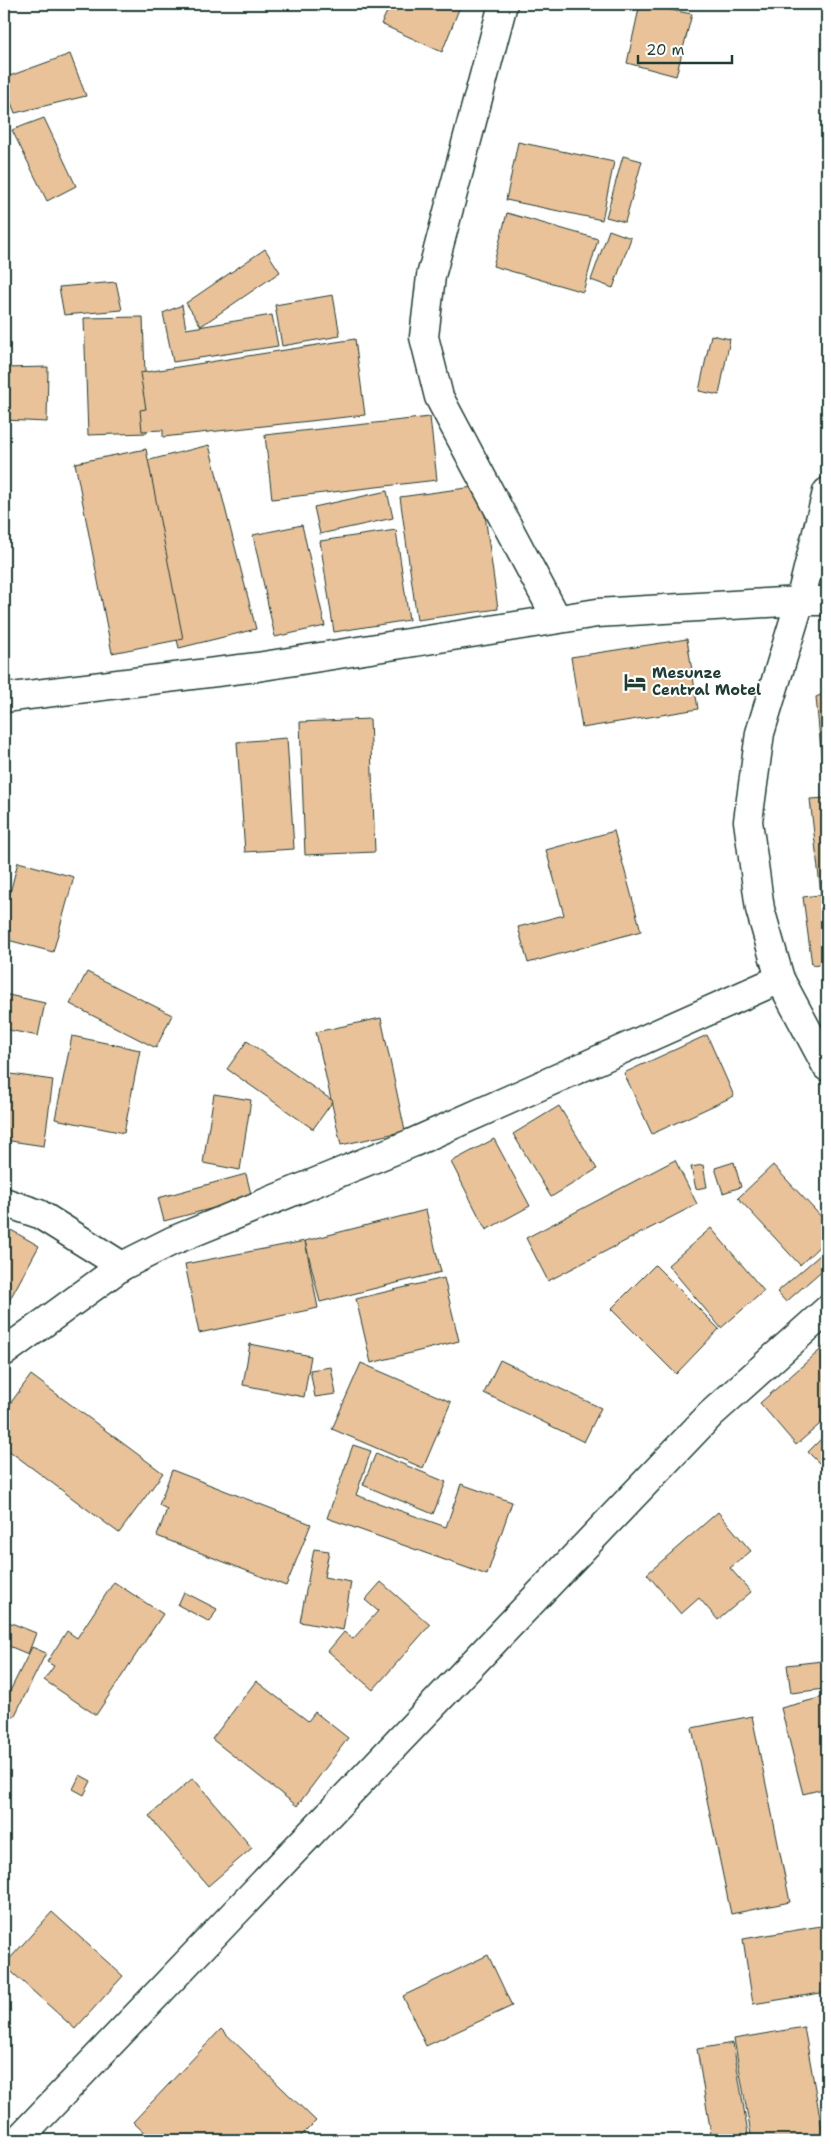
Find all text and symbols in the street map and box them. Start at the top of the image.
scale bar [638,32,732,64]
text: 20 m [646,40,685,60]
place label: Mesunze Central Motel [652,663,761,700]
hotel icon: Mesunze Central Motel [622,669,648,695]

